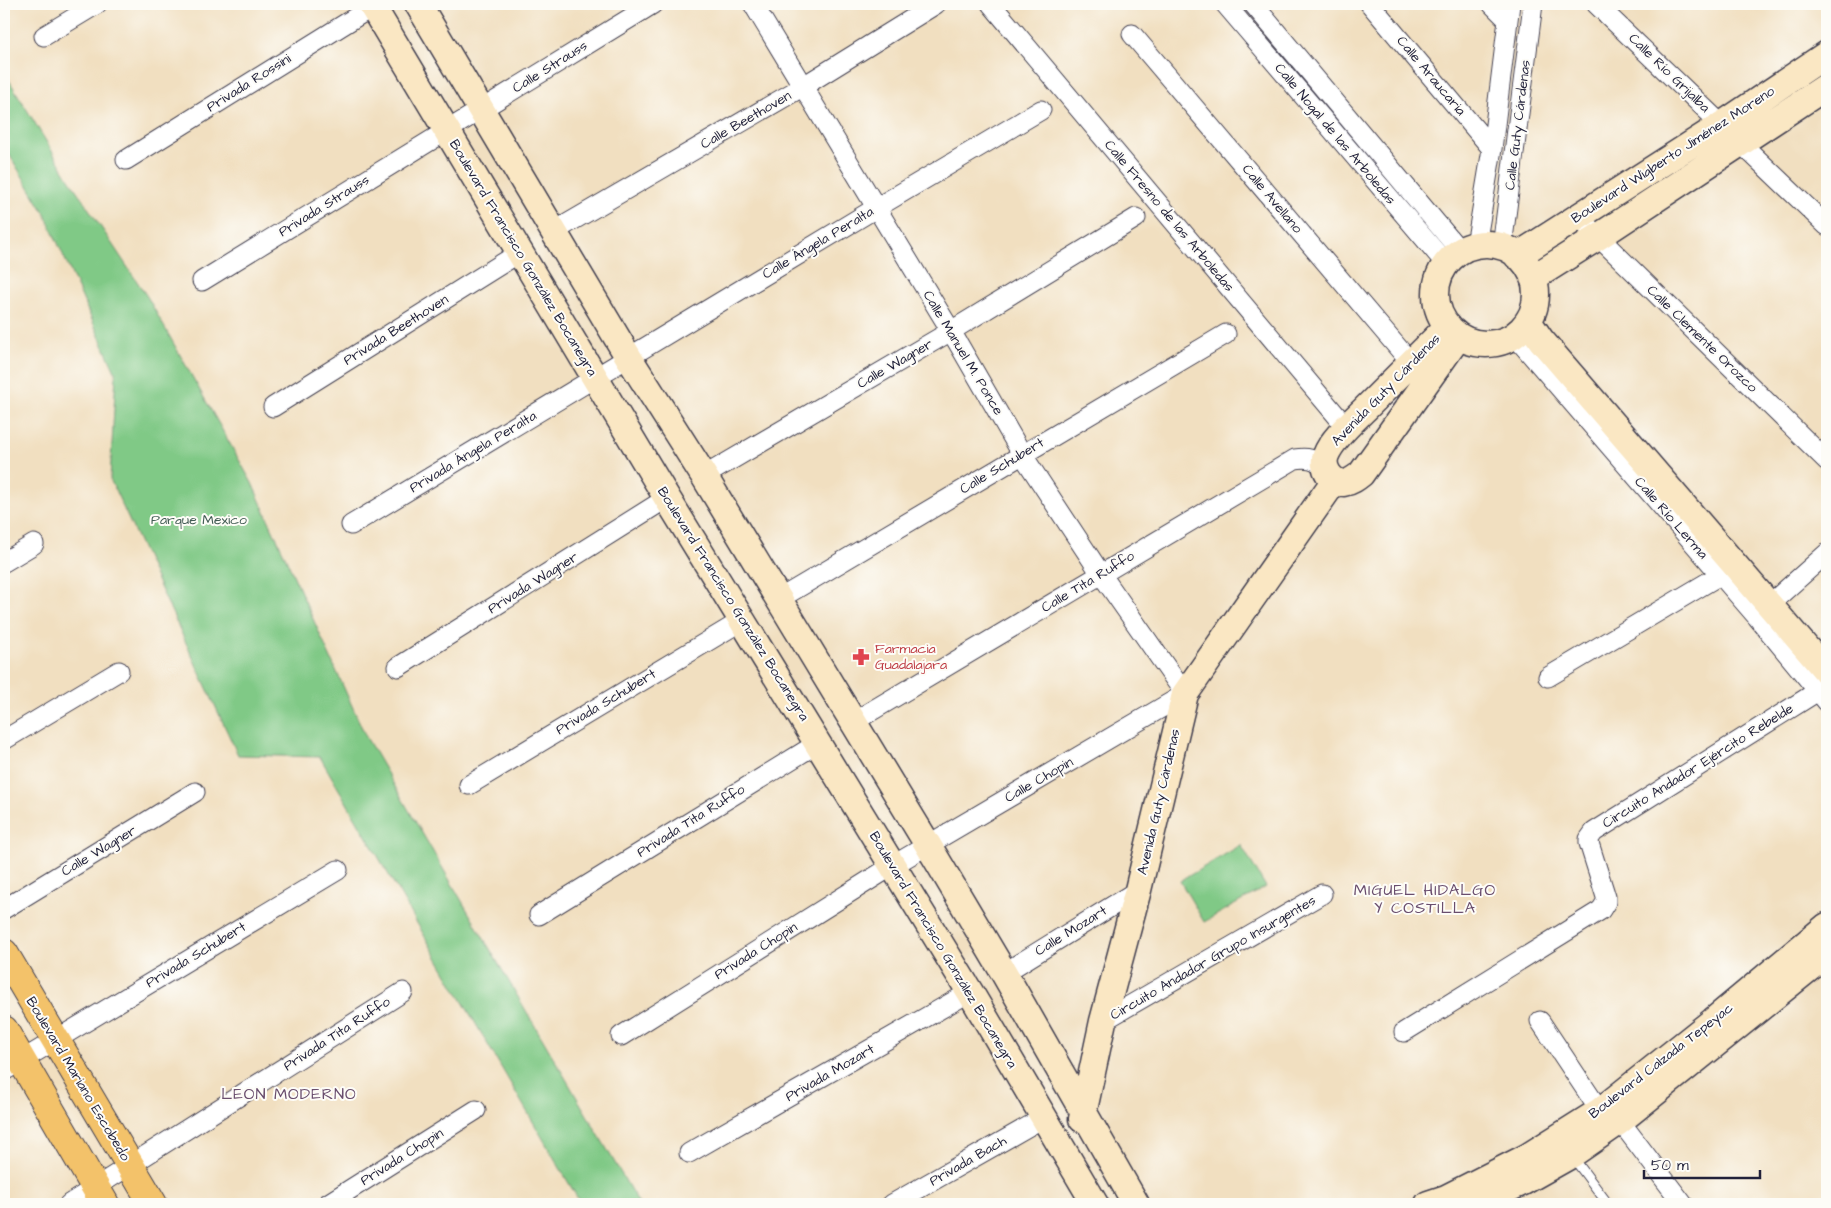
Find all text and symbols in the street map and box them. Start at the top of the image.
street label: Calle Río Grijalba [1624,29,1714,117]
street label: Calle Araucaria [1392,32,1470,120]
street label: Calle Strauss [509,36,591,98]
street label: Privada Rossini [203,49,295,117]
street label: Calle Nogal de las Arboledas [1270,59,1400,209]
street label: Calle Guty Cárdenas [1500,59,1536,191]
street label: Boulevard Wigberto Jiménez Moreno [1567,81,1779,229]
street label: Calle Beethoven [697,86,795,154]
street label: Boulevard Francisco González Bocanegra [444,136,602,380]
street label: Calle Fresno de las Arboledas [1099,136,1239,296]
street label: Calle Avellano [1237,160,1307,238]
street label: Privada Strauss [275,170,373,242]
street label: Calle Ángela Peralta [759,202,877,284]
street label: Calle Clemente Orozco [1642,281,1762,397]
street label: Calle Manuel M. Ponce [918,287,1008,419]
street label: Privada Beethoven [340,290,452,370]
street label: Avenida Guty Cárdenas [1327,329,1445,451]
street label: Calle Wagner [853,334,937,394]
street label: Privada Ángela Peralta [406,406,540,498]
street label: Calle Schubert [956,433,1048,499]
street label: Calle Río Lerma [1630,472,1712,564]
street label: Boulevard Francisco González Bocanegra [652,483,814,725]
park label: Parque Mexico [151,510,247,530]
street label: Calle Tita Ruffo [1038,546,1138,618]
street label: Privada Wagner [484,547,582,619]
place label: Farmacia Guadalajara [875,639,947,675]
pharmacy icon: Farmacia Guadalajara [851,647,871,667]
street label: Privada Schubert [552,664,660,740]
street label: Circuito Andador Ejército Rebelde [1599,699,1798,833]
street label: Avenida Guty Cárdenas [1132,727,1186,877]
street label: Calle Chopin [1001,752,1077,808]
street label: Privada Tita Ruffo [633,780,749,862]
street label: Calle Wagner [58,821,141,881]
street label: Boulevard Francisco González Bocanegra [864,828,1022,1072]
district label: MIGUEL HIDALGO Y COSTILLA [1354,879,1496,919]
street label: Circuito Andador Grupo Insurgentes [1106,891,1320,1025]
street label: Calle Mozart [1031,901,1111,961]
street label: Privada Schubert [142,917,250,993]
street label: Privada Chopin [711,917,801,985]
street label: Privada Tita Ruffo [280,992,394,1076]
street label: Boulevard Mariano Escobedo [21,993,135,1165]
street label: Boulevard Calzada Tepeyac [1585,998,1737,1124]
street label: Privada Mozart [782,1039,879,1107]
district label: LEON MODERNO [221,1083,357,1105]
street label: Privada Chopin [357,1123,447,1191]
street label: Privada Bach [926,1131,1010,1191]
scale bar [1644,1148,1760,1180]
text: 50 m [1651,1155,1689,1176]

